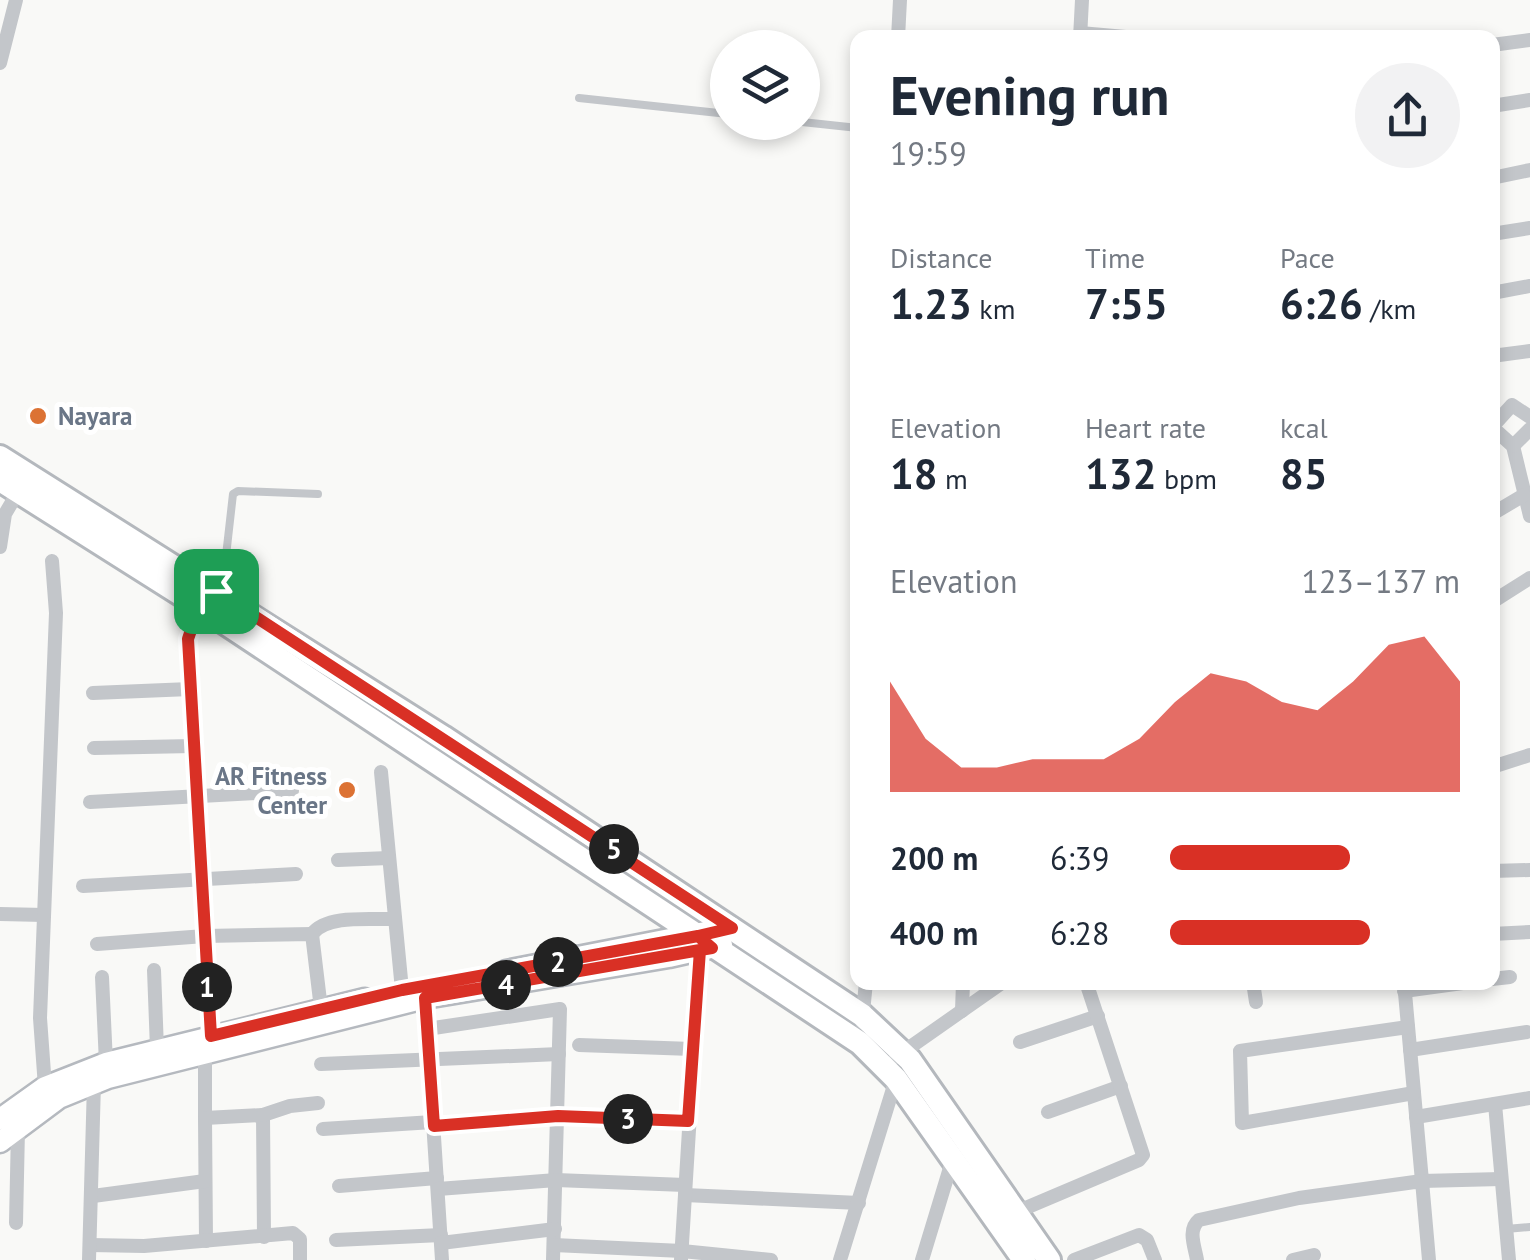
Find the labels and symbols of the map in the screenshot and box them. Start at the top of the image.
place label: Nayara [58,400,132,432]
marker: Nayara [27,405,49,427]
pin [174,549,259,634]
place label: AR Fitness Center [215,760,327,821]
marker: AR Fitness Center [336,779,358,801]
pin: 5 [589,824,639,874]
pin: 2 [533,937,583,987]
pin: 4 [481,960,531,1010]
pin: 1 [182,962,232,1012]
pin: 3 [603,1094,653,1144]

